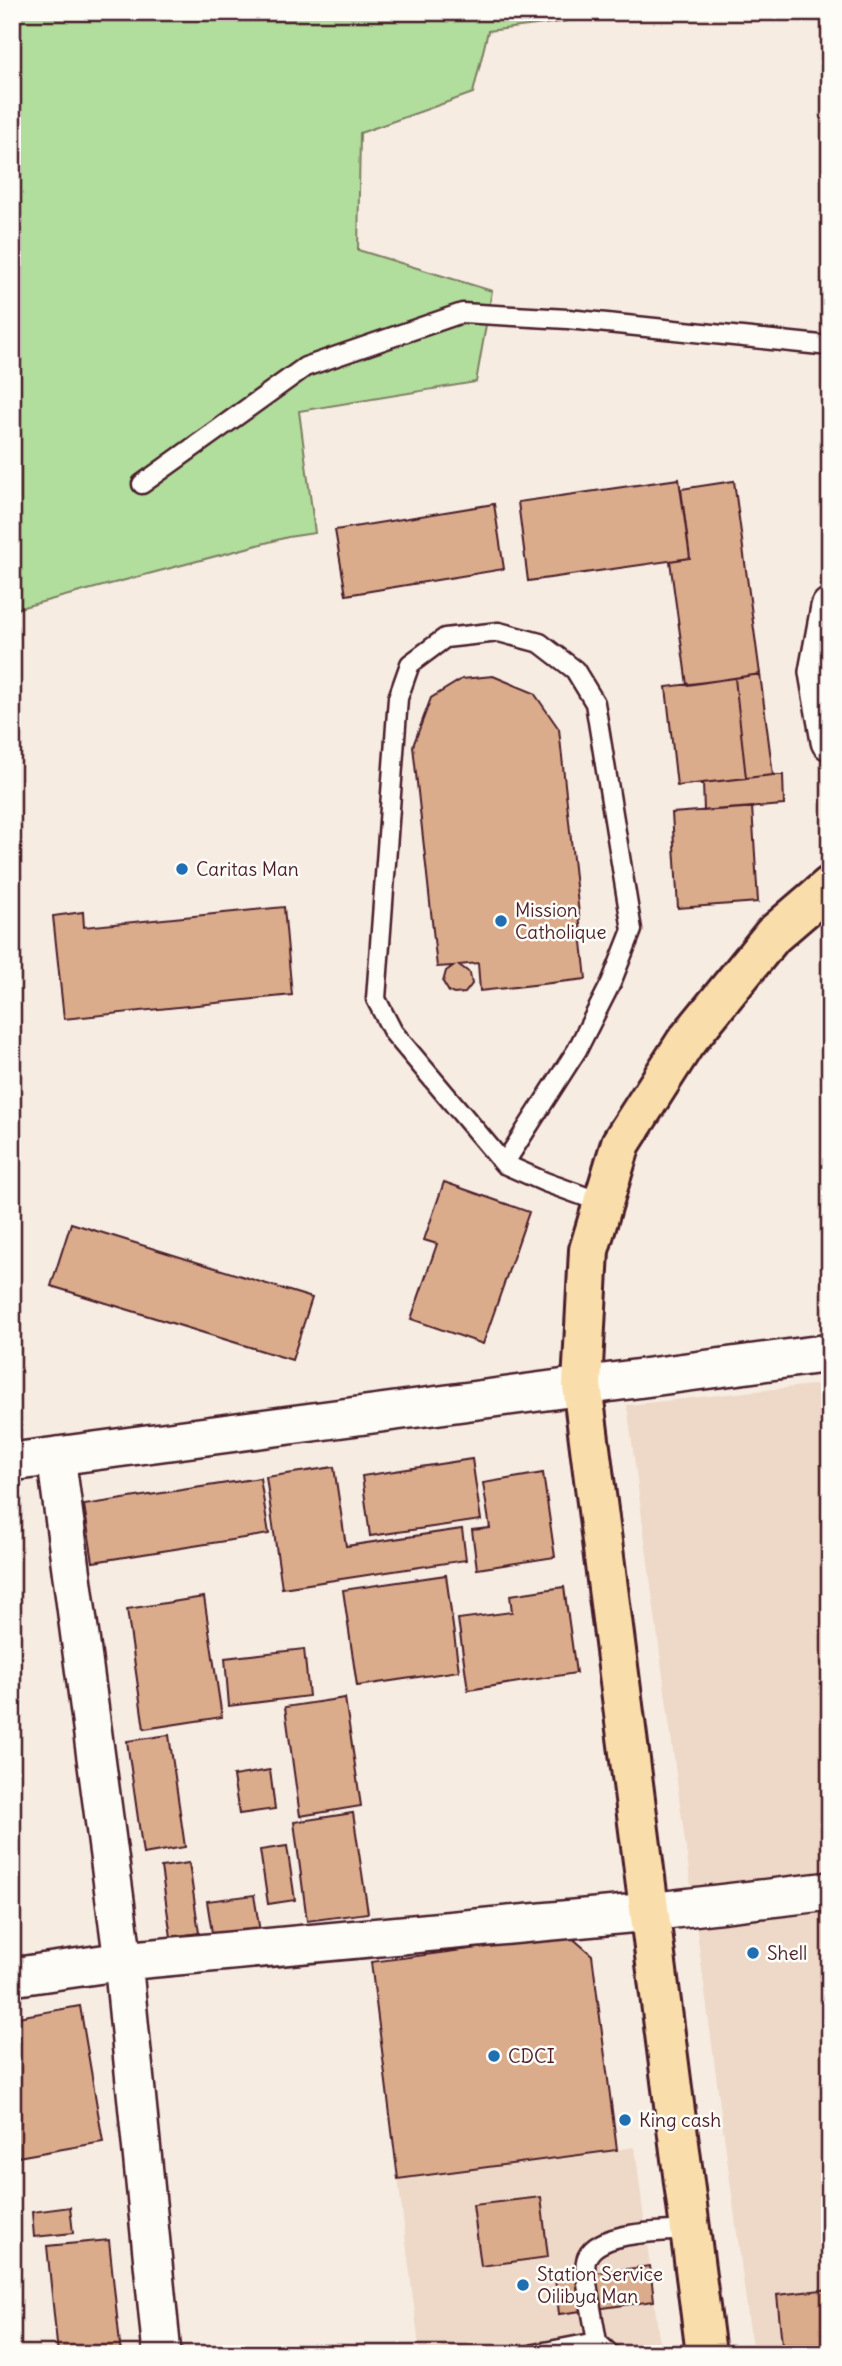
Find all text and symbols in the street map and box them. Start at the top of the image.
place label: Caritas Man [196,857,299,881]
marker: Caritas Man [174,861,190,877]
place label: Mission Catholique [515,898,607,944]
marker: Mission Catholique [493,913,509,929]
place label: Shell [767,1941,807,1965]
marker: Shell [745,1945,761,1961]
place label: CDCI [508,2044,555,2068]
marker: CDCI [486,2048,502,2064]
place label: King cash [639,2108,721,2132]
marker: King cash [617,2112,633,2128]
place label: Station Service Oilibya Man [537,2262,663,2308]
marker: Station Service Oilibya Man [515,2277,531,2293]

